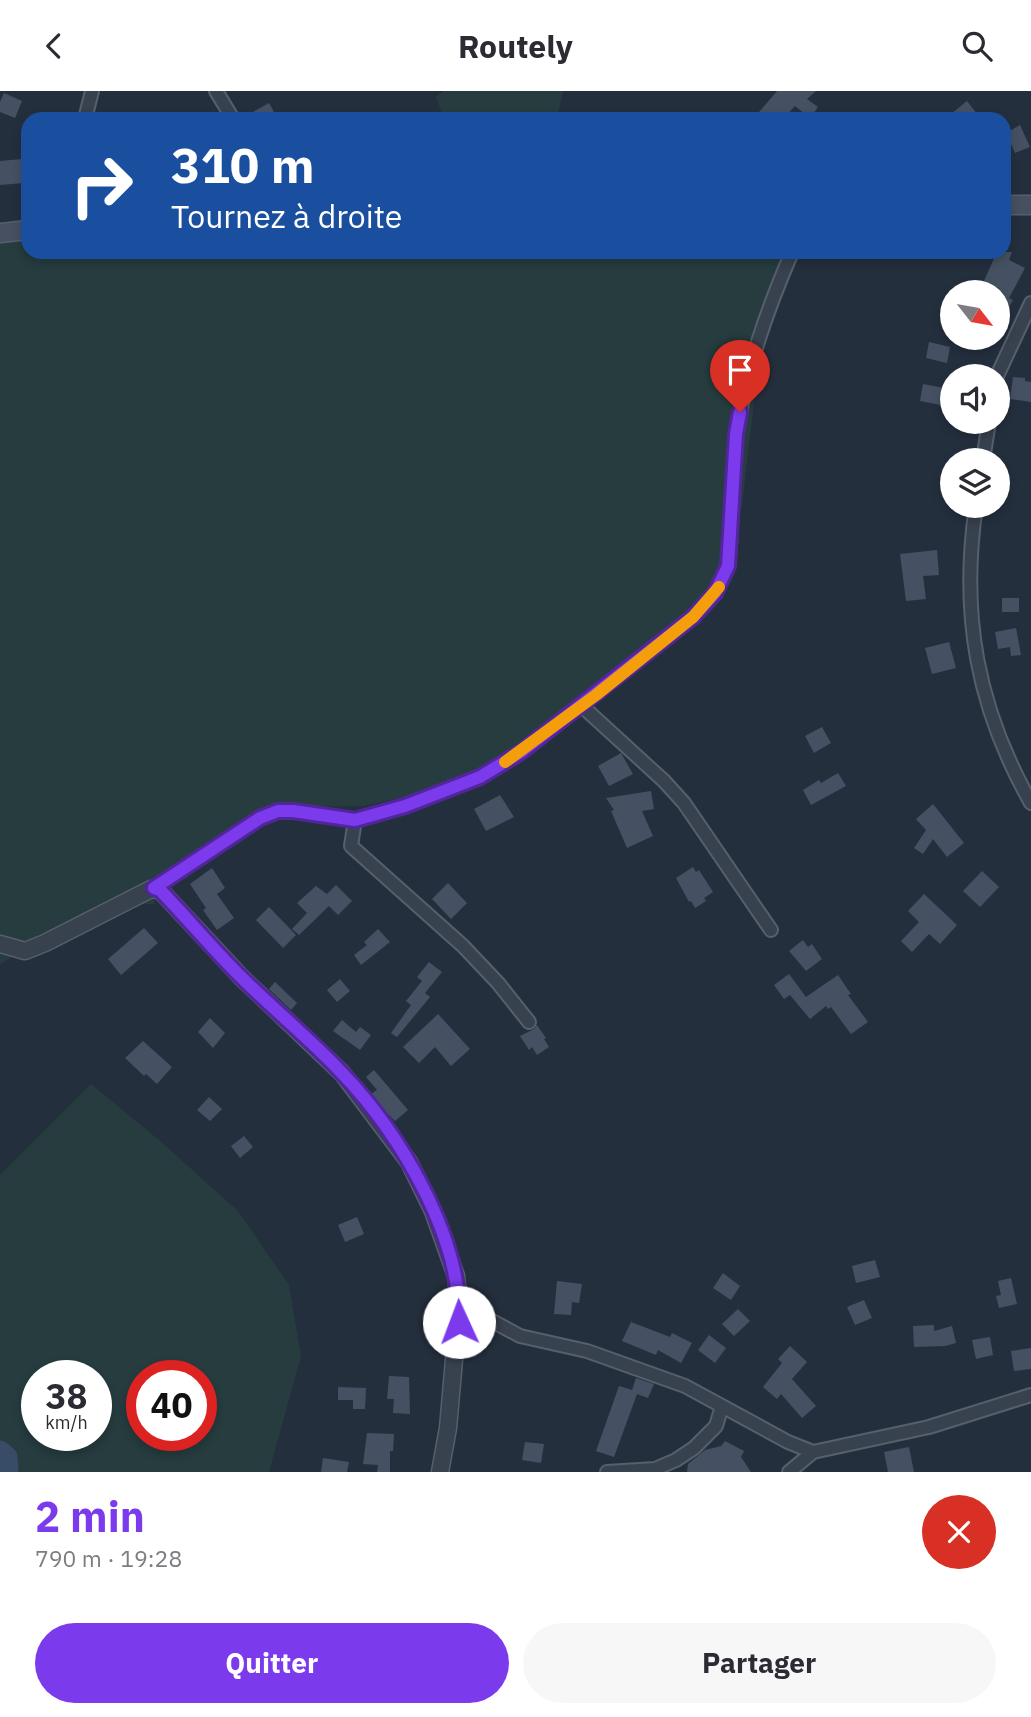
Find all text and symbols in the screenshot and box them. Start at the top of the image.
text: Routely [458,25,573,67]
icon: back [35,27,73,65]
icon: search [958,27,996,65]
text: 310 m [171,133,315,196]
icon: right [56,140,147,231]
text: Tournez à droite [171,195,402,237]
north arrow [940,280,1010,350]
map controls [940,280,1010,518]
pin [710,340,770,412]
icon: arrive [721,351,759,389]
button: sound [940,364,1010,434]
button: layers [940,448,1010,518]
position arrow [422,1285,496,1359]
speed limit sign: 40 [126,1360,217,1451]
text: 38 [45,1373,88,1419]
text: km/h [45,1411,88,1434]
text: 2 min [35,1489,145,1544]
button: close [922,1495,996,1569]
text: 790 m · 19:28 [35,1543,182,1573]
button: Quitter [35,1623,509,1703]
button: Partager [523,1623,996,1703]

